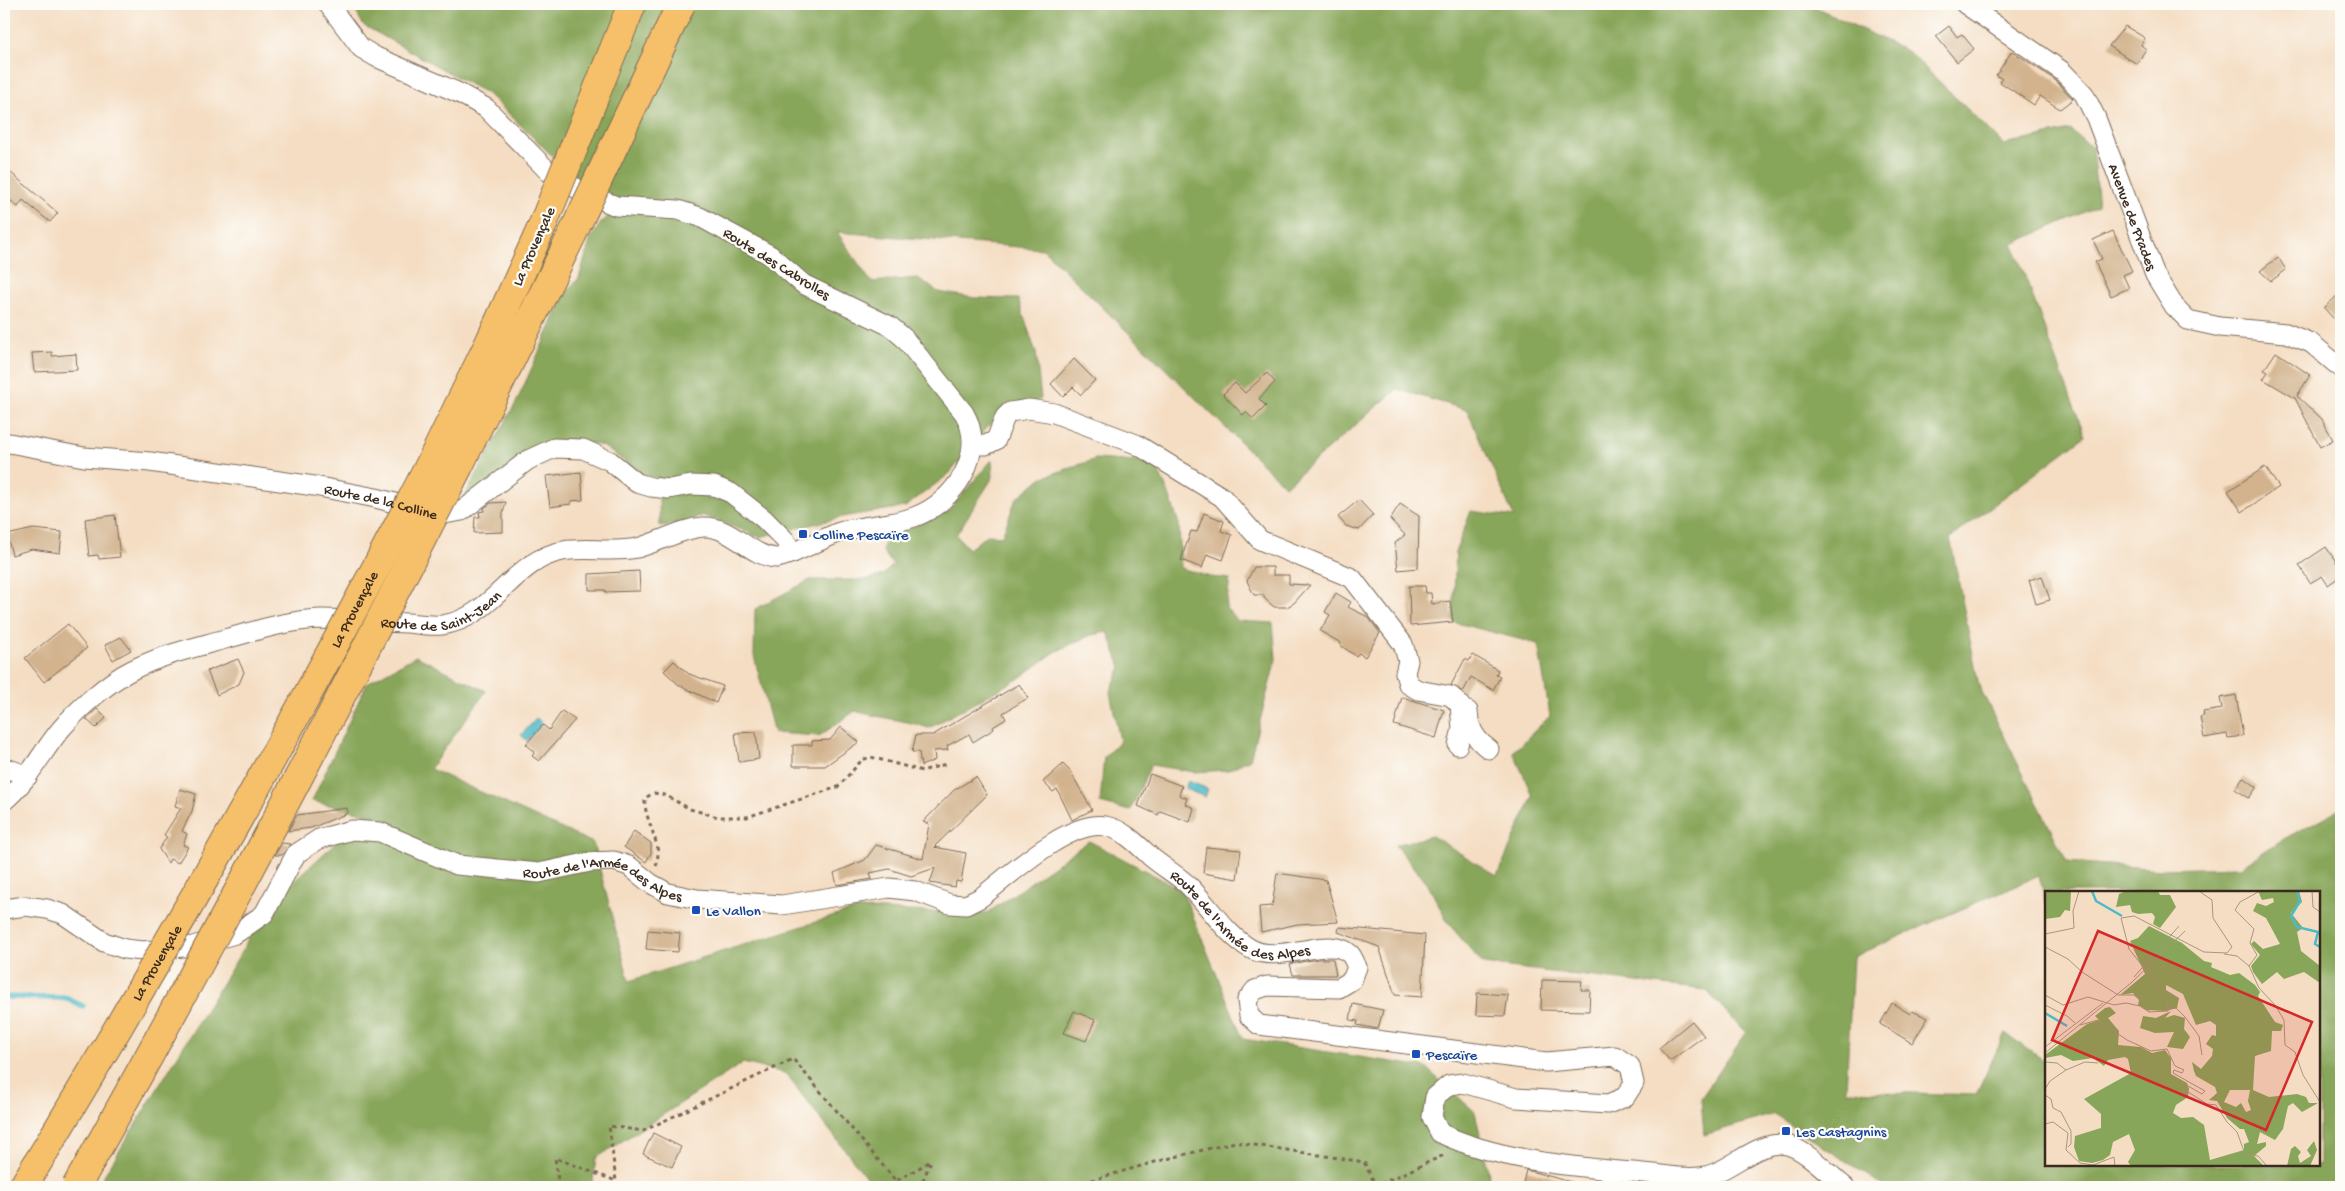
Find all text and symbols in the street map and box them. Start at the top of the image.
street label: Avenue de Prades [2103,161,2160,274]
street label: La Provençale [509,204,560,289]
street label: Route des Cabrolles [719,224,833,305]
street label: Route de la Colline [322,481,439,525]
place label: Colline Pescaïre [813,527,909,545]
marker: Colline Pescaïre [797,528,809,540]
street label: La Provençale [328,568,384,652]
street label: Route de Saint-Jean [380,588,506,636]
street label: Route de l'Armée des Alpes [522,854,684,907]
street label: Route de l'Armée des Alpes [1166,867,1312,965]
inset map [2045,891,2320,1166]
place label: Le Vallon [706,903,761,921]
marker: Le Vallon [690,904,702,916]
street label: La Provençale [129,922,187,1005]
place label: Pescaïre [1425,1047,1478,1065]
marker: Pescaïre [1410,1048,1422,1060]
place label: Les Castagnins [1796,1124,1887,1142]
marker: Les Castagnins [1780,1125,1792,1137]

